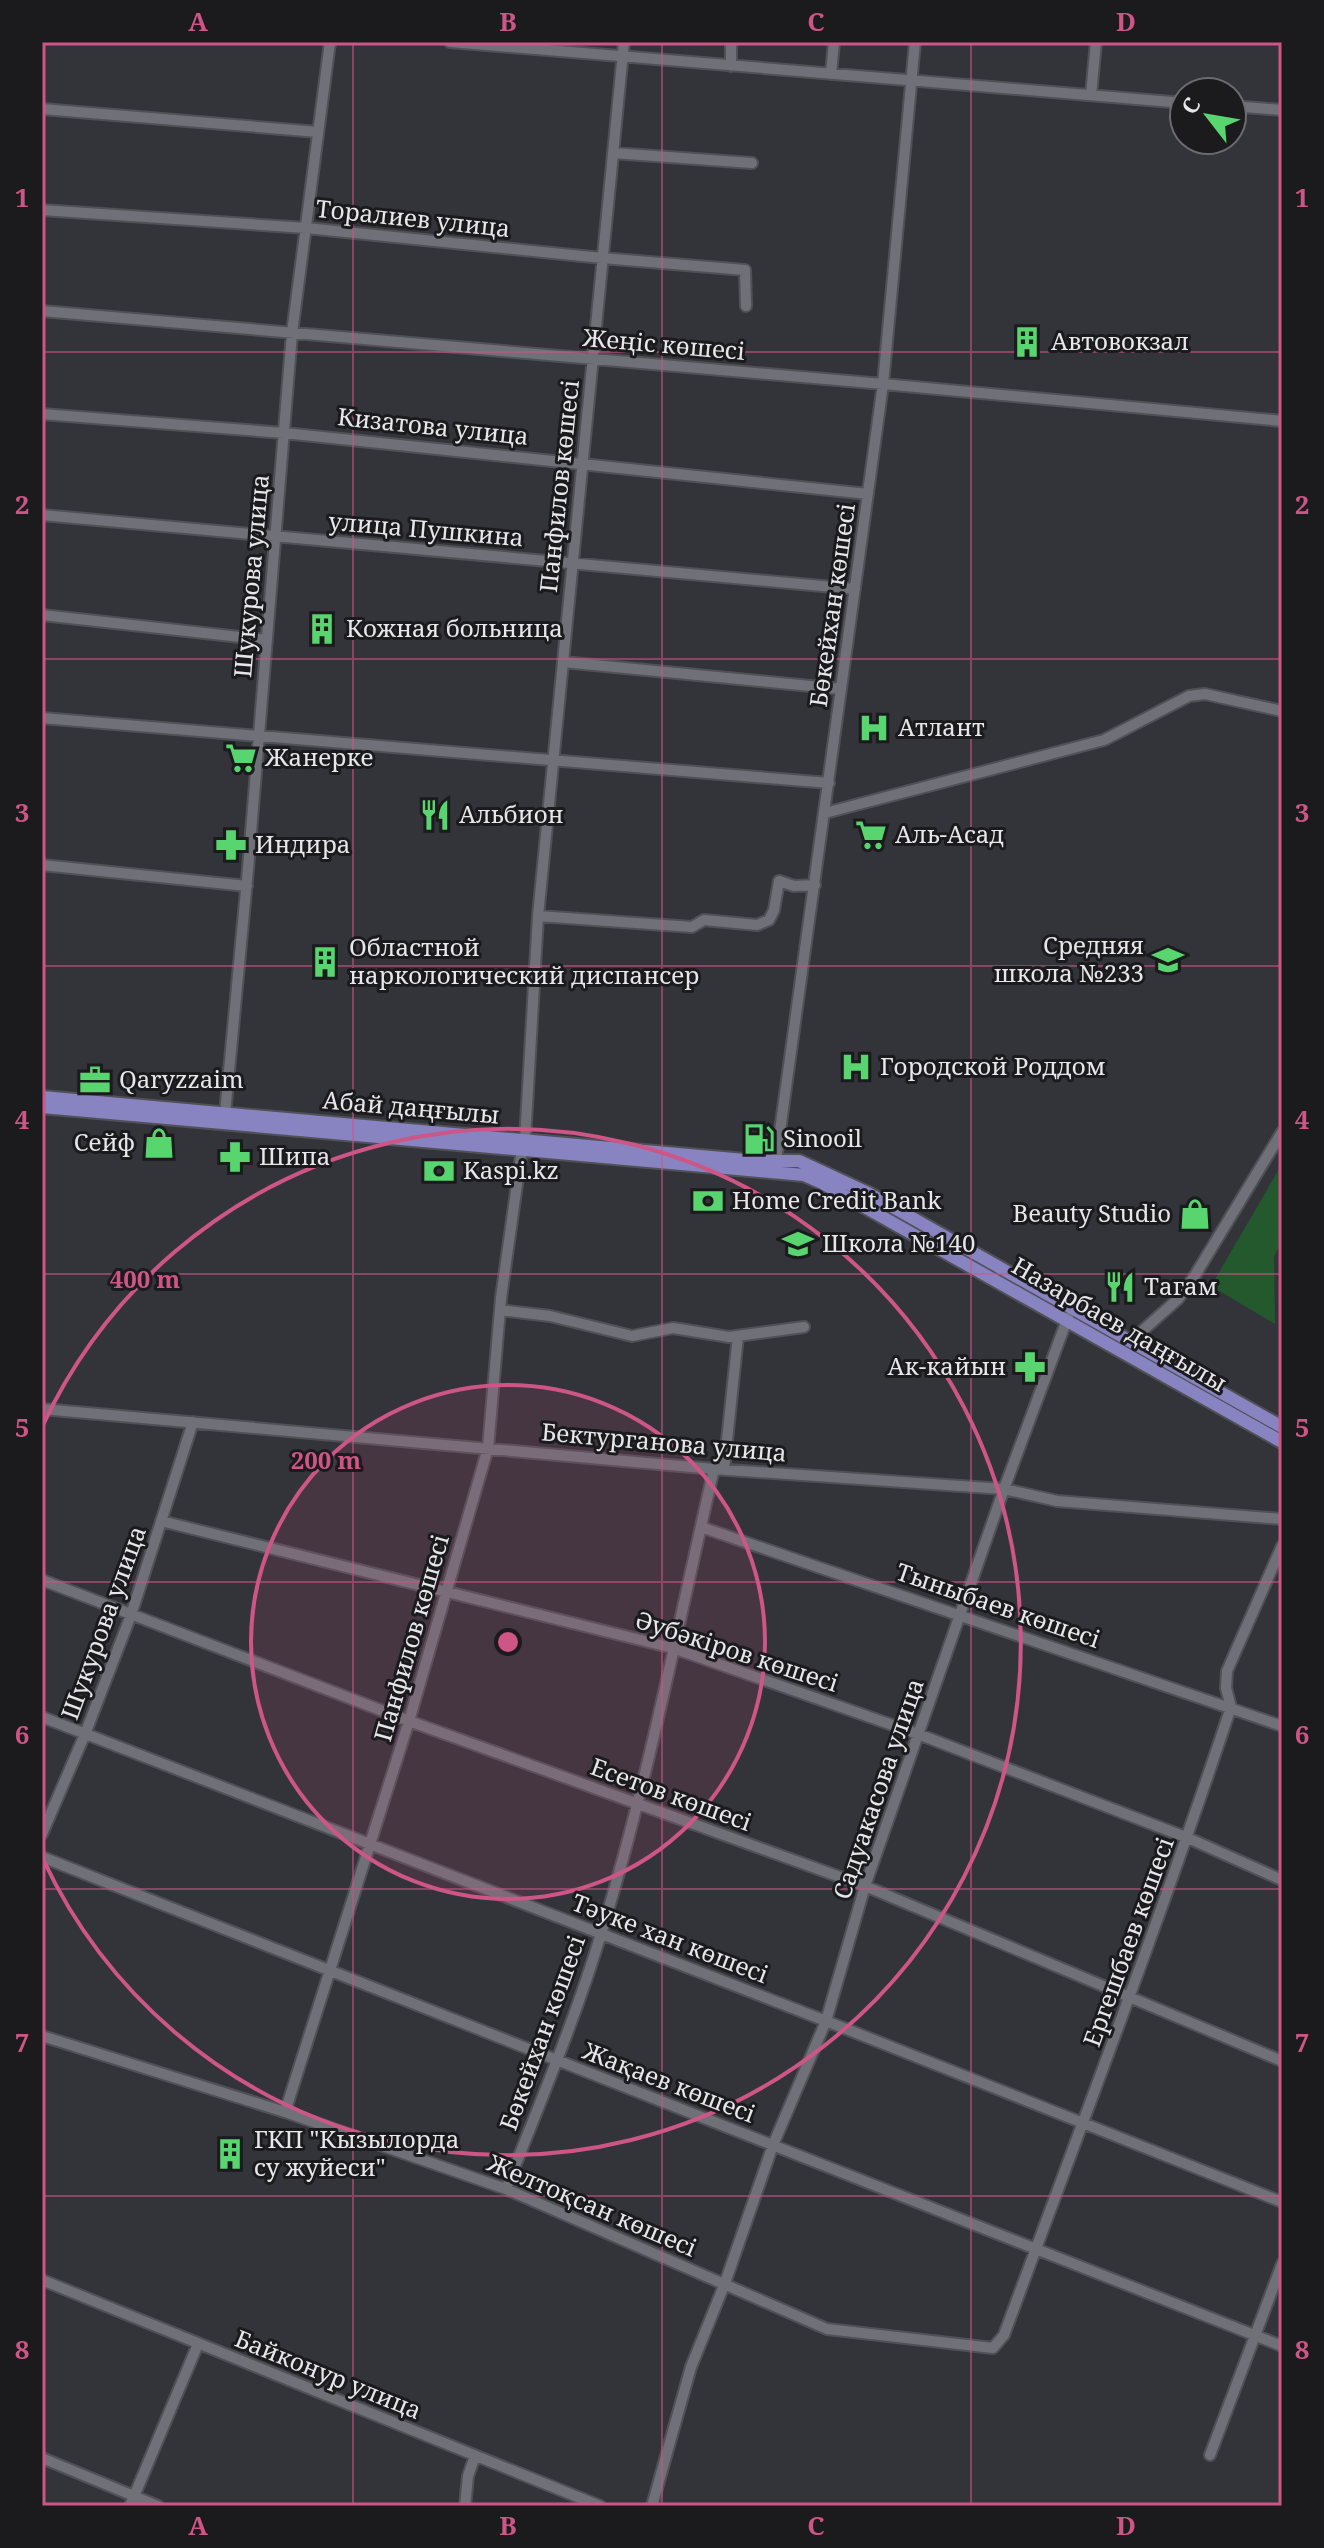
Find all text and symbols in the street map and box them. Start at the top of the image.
text: A [188,3,208,39]
text: B [499,3,517,39]
text: C [807,3,825,39]
text: D [1116,3,1136,39]
north arrow [1168,76,1248,156]
text: С [1173,91,1207,119]
text: 1 [15,179,29,215]
text: 1 [1295,179,1309,215]
street label: Торалиев улица [314,191,512,244]
street label: Жеңіс көшесі [581,320,747,367]
place label: Автовокзал [1051,324,1189,357]
building icon: Автовокзал [1010,325,1044,359]
street label: Панфилов көшесі [531,378,586,594]
street label: Кизатова улица [336,399,530,452]
street label: Шукурова улица [225,473,276,679]
text: 2 [15,486,29,522]
text: 2 [1295,486,1309,522]
street label: Бөкейхан көшесі [801,501,862,709]
street label: улица Пушкина [327,504,525,553]
place label: Кожная больница [346,611,563,644]
building icon: Кожная больница [305,612,339,646]
place label: Атлант [898,710,985,743]
hospital icon: Атлант [857,711,891,745]
place label: Жанерке [264,740,373,773]
supermarket icon: Жанерке [224,741,258,775]
text: 3 [15,794,29,830]
text: 3 [1295,794,1309,830]
place label: Альбион [459,797,564,830]
restaurant icon: Альбион [418,798,452,832]
place label: Аль-Асад [895,817,1004,850]
supermarket icon: Аль-Асад [854,818,888,852]
place label: Индира [255,827,350,860]
pharmacy icon: Индира [214,828,248,862]
place label: Средняя школа №233 [994,928,1144,989]
place label: Областной наркологический диспансер [349,930,699,991]
school or university icon: Средняя школа №233 [1151,943,1185,977]
building icon: Областной наркологический диспансер [308,945,342,979]
place label: Городской Роддом [880,1049,1105,1082]
hospital icon: Городской Роддом [839,1050,873,1084]
place label: Qaryzzaim [119,1062,244,1095]
office icon: Qaryzzaim [78,1063,112,1097]
street label: Абай даңғылы [321,1082,501,1131]
text: 4 [15,1101,30,1137]
text: 4 [1295,1101,1310,1137]
place label: Sinooil [783,1121,863,1154]
fuel station icon: Sinooil [742,1122,776,1156]
place label: Сейф [74,1125,135,1158]
shop icon: Сейф [142,1126,176,1160]
place label: Шипа [259,1139,330,1172]
pharmacy icon: Шипа [218,1140,252,1174]
place label: Kaspi.kz [463,1153,559,1186]
bank icon: Kaspi.kz [422,1154,456,1188]
place label: Home Credit Bank [732,1183,942,1216]
bank icon: Home Credit Bank [691,1184,725,1218]
place label: Beauty Studio [1012,1196,1171,1229]
shop icon: Beauty Studio [1178,1197,1212,1231]
place label: Школа №140 [822,1226,975,1259]
school or university icon: Школа №140 [781,1227,815,1261]
street label: Назарбаев даңғылы [1006,1249,1233,1399]
text: 400 m [110,1262,181,1295]
place label: Тагам [1144,1269,1218,1302]
restaurant icon: Тагам [1103,1270,1137,1304]
place label: Ак-кайын [888,1349,1006,1382]
pharmacy icon: Ак-кайын [1013,1350,1047,1384]
text: 5 [15,1409,29,1445]
text: 5 [1295,1409,1309,1445]
street label: Бектурганова улица [540,1414,788,1469]
text: 200 m [291,1443,362,1476]
street label: Шукурова улица [52,1521,153,1724]
street label: Панфилов көшесі [365,1530,456,1745]
street label: Тыныбаев көшесі [892,1554,1105,1655]
street label: Әубәкіров көшесі [632,1602,843,1699]
centre of rings [494,1628,522,1656]
street label: Садуакасова улица [824,1674,931,1903]
text: 6 [15,1716,29,1752]
text: 6 [1295,1716,1309,1752]
street label: Есетов көшесі [586,1749,757,1838]
street label: Ергешбаев көшесі [1074,1832,1181,2051]
street label: Тәуке хан көшесі [567,1885,774,1990]
street label: Бөкейхан көшесі [491,1930,592,2135]
text: 7 [15,2024,29,2060]
text: 7 [1295,2024,1309,2060]
street label: Жақаев көшесі [578,2033,761,2130]
place label: ГКП "Кызылорда су жуйеси" [254,2122,459,2183]
building icon: ГКП "Кызылорда су жуйеси" [213,2137,247,2171]
street label: Желтоқсан көшесі [482,2145,702,2264]
street label: Байконур улица [230,2321,427,2426]
text: 8 [15,2331,29,2367]
text: 8 [1295,2331,1309,2367]
text: A [188,2507,208,2543]
text: B [499,2507,517,2543]
text: C [807,2507,825,2543]
text: D [1116,2507,1136,2543]

